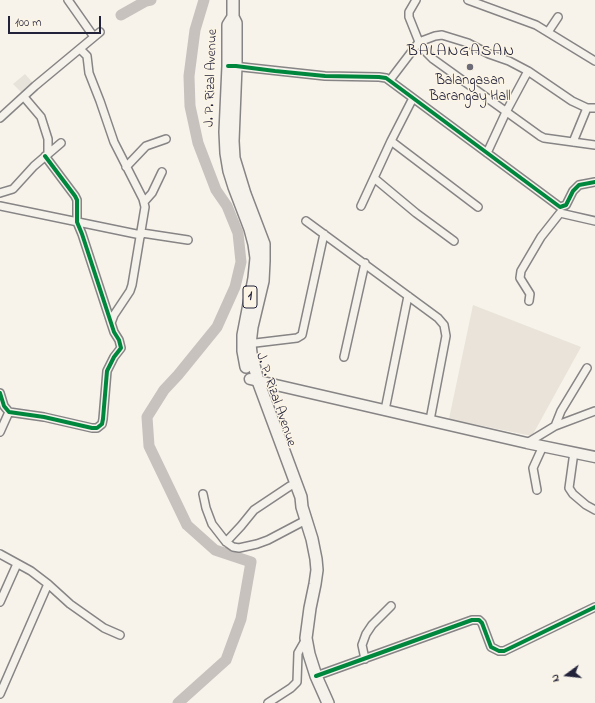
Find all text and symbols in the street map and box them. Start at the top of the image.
scale bar [10,8,103,34]
text: 100 m [15,14,42,32]
street label: J. P. Rizal Avenue [202,29,222,127]
district label: BALANGASAN [407,42,515,62]
marker: Balangasan Barangay Hall [465,62,475,72]
place label: Balangasan Barangay Hall [429,74,511,106]
road number: 1 [243,286,257,308]
street label: J. P. Rizal Avenue [251,351,299,449]
north arrow [547,655,587,695]
text: N [547,672,564,684]

